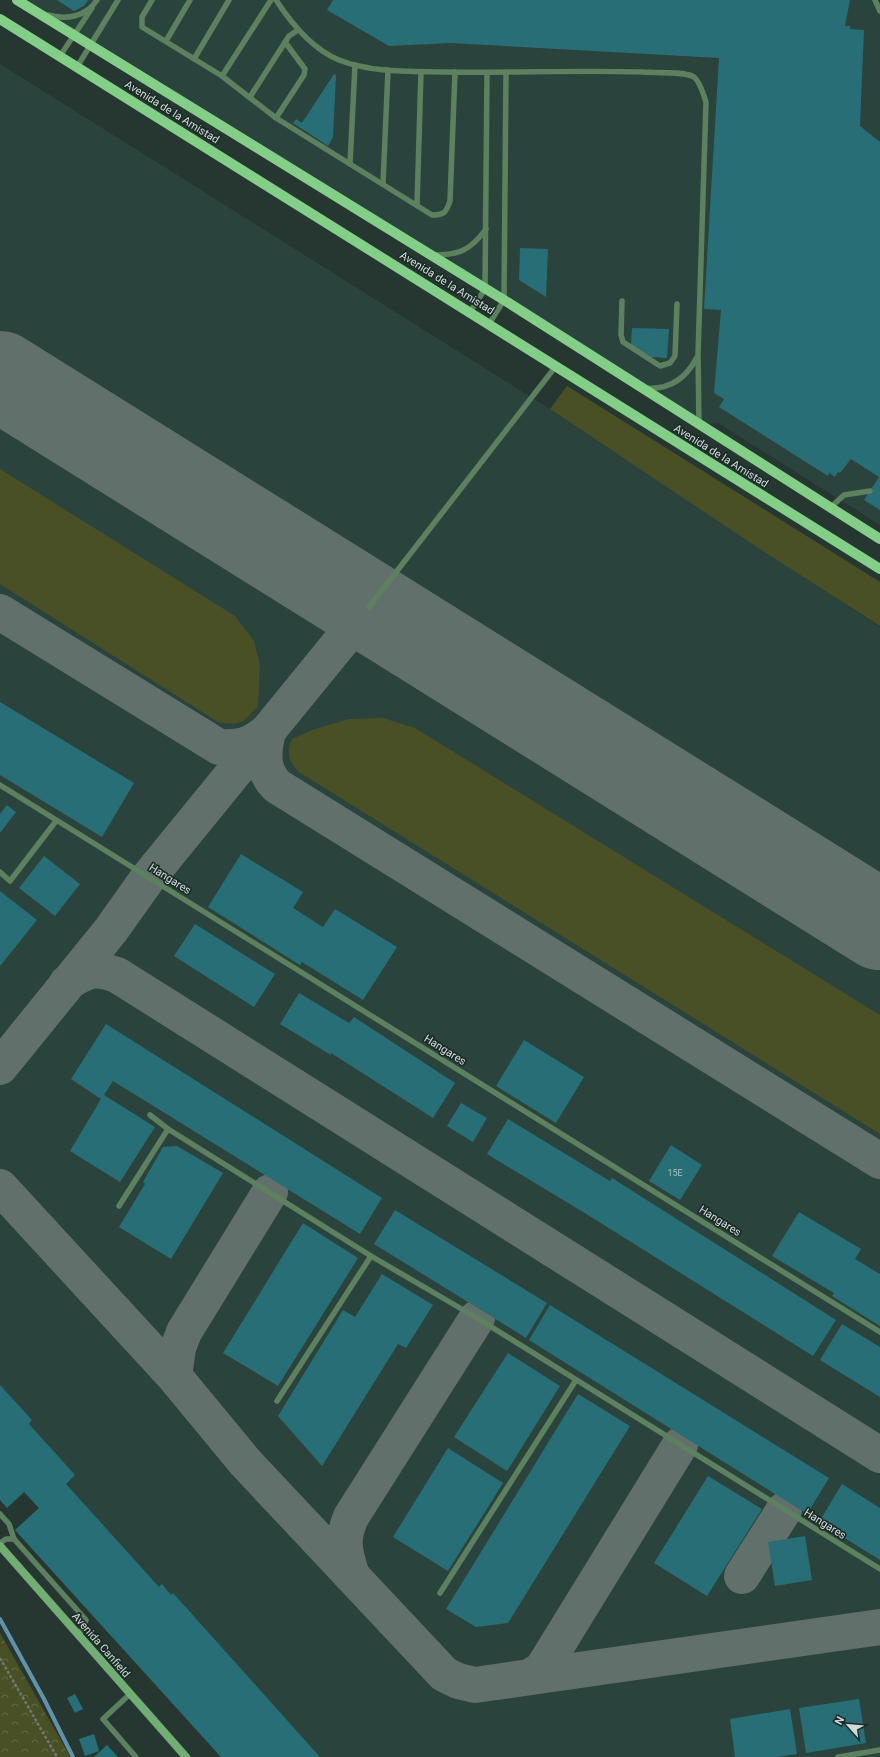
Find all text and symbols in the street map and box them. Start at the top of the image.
street label: Avenida de la Amistad [122,78,222,146]
street label: Avenida de la Amistad [397,249,497,317]
street label: Avenida de la Amistad [671,422,771,490]
street label: Hangares [147,861,194,897]
street label: Hangares [422,1032,469,1068]
house number: 15E [667,1168,683,1178]
street label: Hangares [697,1203,744,1239]
street label: Hangares [802,1506,849,1542]
street label: Avenida Canfield [69,1610,133,1680]
north arrow [828,1705,868,1745]
text: N [832,1714,847,1727]

